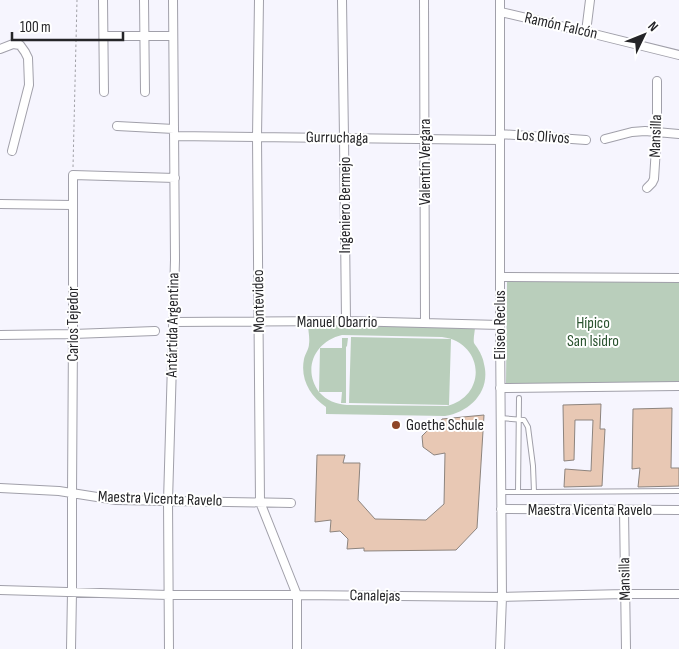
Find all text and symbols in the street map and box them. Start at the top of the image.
street label: Ramón Falcón [523,8,599,44]
scale bar [12,10,124,42]
north arrow [619,10,669,60]
text: 100 m [20,18,51,37]
text: N [644,18,662,35]
street label: Mansilla [646,114,666,158]
street label: Valentín Vergara [416,119,435,205]
street label: Los Olivos [516,126,571,148]
street label: Gurruchaga [306,128,368,148]
street label: Ingeniero Bermejo [336,157,355,253]
street label: Montevideo [249,269,269,333]
street label: Antártida Argentina [163,272,183,379]
street label: Carlos Tejedor [64,286,83,362]
street label: Eliseo Reclus [491,290,510,360]
street label: Manuel Obarrio [297,313,377,332]
park label: Hípico San Isidro [567,314,619,351]
place label: Goethe Schule [406,416,484,435]
marker: Goethe Schule [390,419,402,431]
street label: Maestra Vicenta Ravelo [97,487,223,511]
street label: Maestra Vicenta Ravelo [528,501,652,520]
street label: Mansilla [615,557,635,601]
street label: Canalejas [349,586,401,606]

